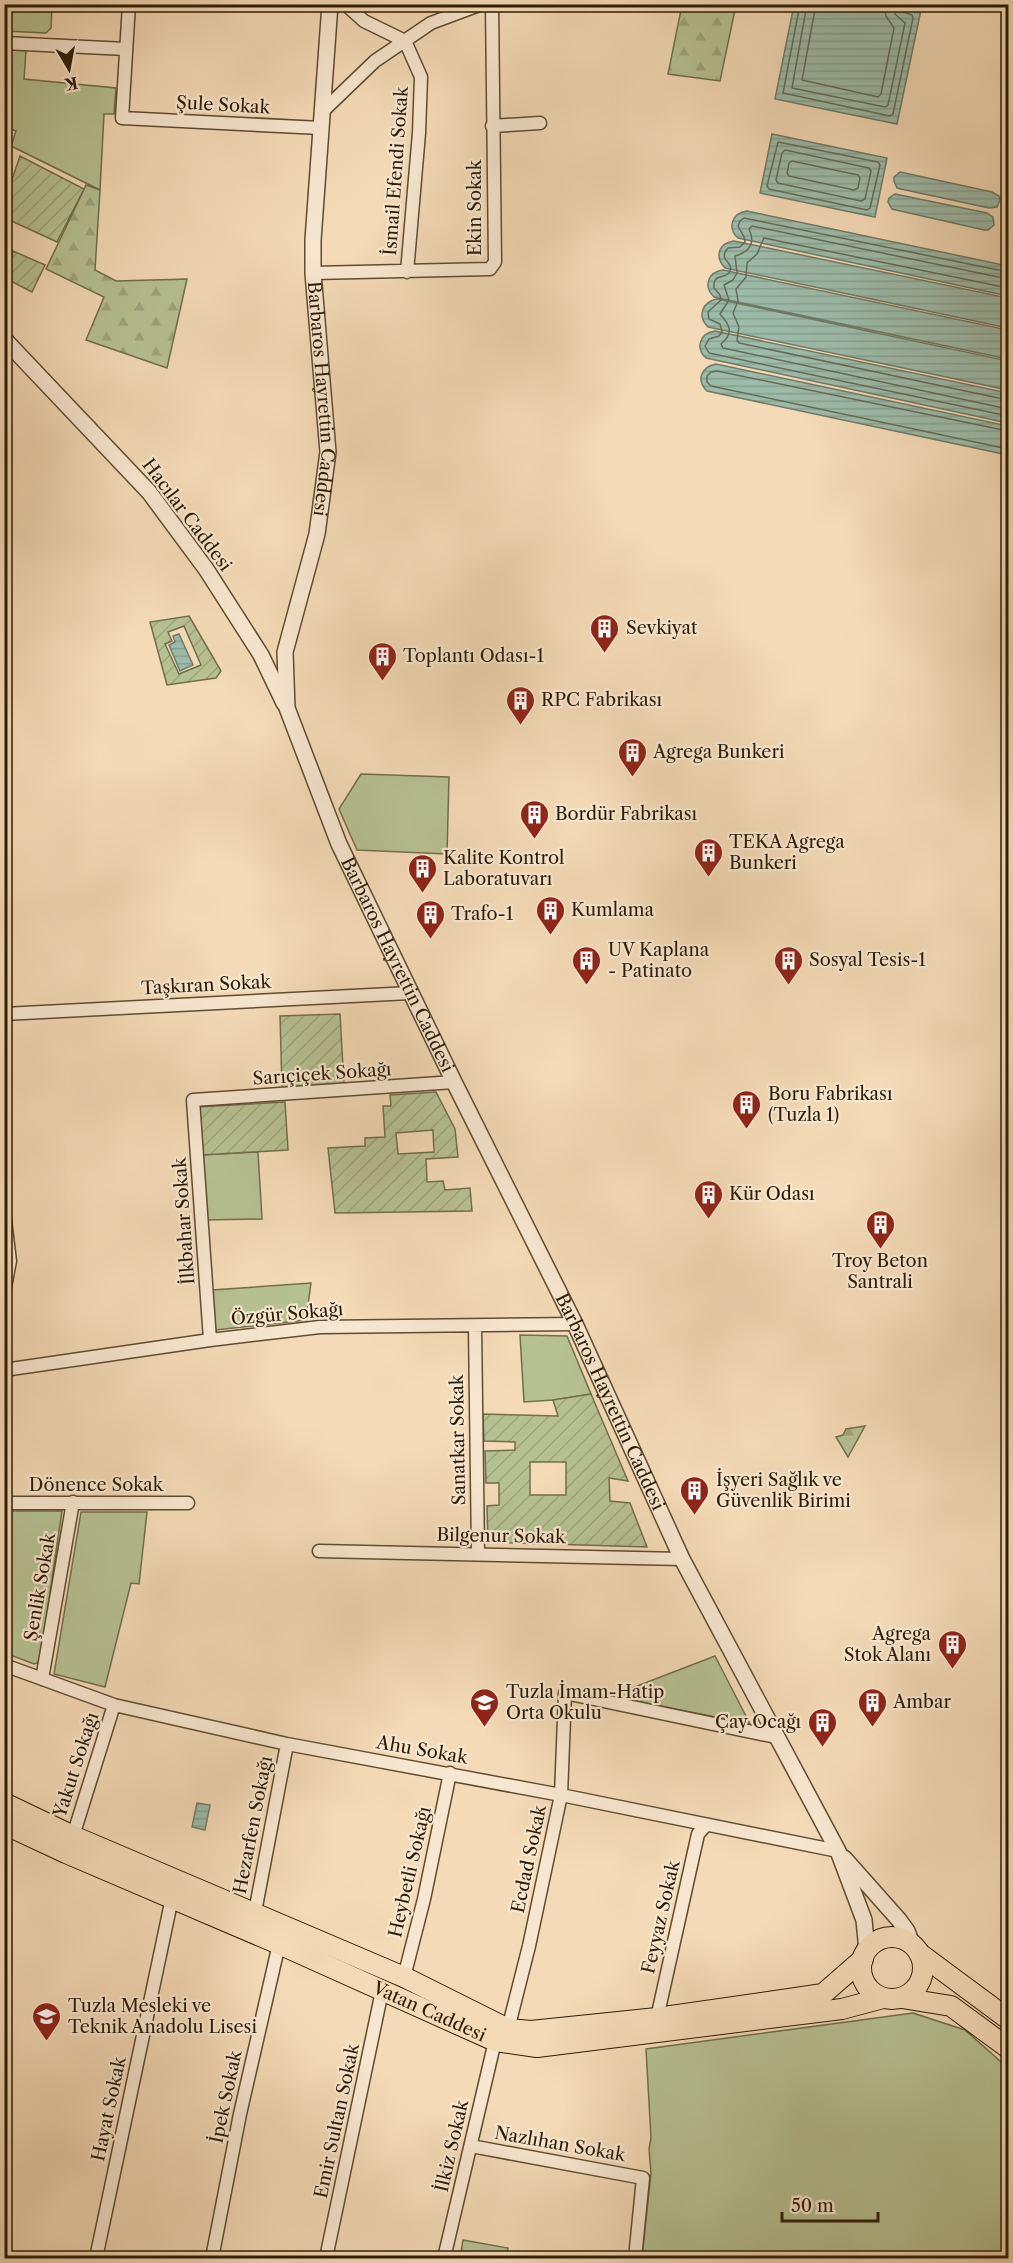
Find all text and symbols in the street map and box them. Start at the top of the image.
north arrow [39,39,99,99]
text: K [62,73,80,95]
street label: İsmail Efendi Sokak [378,84,413,256]
street label: Şule Sokak [176,92,272,119]
street label: Ekin Sokak [464,158,486,256]
street label: Barbaros Hayrettin Caddesi [303,280,339,518]
street label: Hacılar Caddesi [138,454,237,576]
building icon: Sevkiyat [589,612,621,654]
place label: Sevkiyat [626,617,698,639]
building icon: Toplantı Odası-1 [366,640,398,682]
place label: Toplantı Odası-1 [403,645,544,667]
building icon: RPC Fabrikası [504,684,536,726]
place label: RPC Fabrikası [541,689,663,711]
building icon: Agrega Bunkeri [616,736,648,778]
place label: Agrega Bunkeri [652,741,785,763]
building icon: Bordür Fabrikası [518,798,550,840]
place label: Bordür Fabrikası [555,803,698,825]
place label: TEKA Agrega Bunkeri [729,831,845,874]
building icon: TEKA Agrega Bunkeri [692,836,724,878]
place label: Kalite Kontrol Laboratuvarı [443,847,564,890]
building icon: Kalite Kontrol Laboratuvarı [406,852,438,894]
street label: Barbaros Hayrettin Caddesi [336,854,459,1076]
building icon: Kumlama [534,894,566,936]
building icon: Trafo-1 [414,898,446,940]
place label: Kumlama [571,899,654,921]
place label: Trafo-1 [451,903,514,925]
place label: UV Kaplana - Patinato [608,939,710,982]
building icon: UV Kaplana - Patinato [571,944,603,986]
building icon: Sosyal Tesis-1 [772,944,804,986]
place label: Sosyal Tesis-1 [809,949,926,971]
street label: Taşkıran Sokak [141,971,273,999]
street label: Sarıçiçek Sokağı [252,1058,393,1090]
place label: Boru Fabrikası (Tuzla 1) [768,1083,893,1126]
building icon: Boru Fabrikası (Tuzla 1) [731,1088,763,1130]
street label: İlkbahar Sokak [167,1155,199,1285]
building icon: Kür Odası [692,1178,724,1220]
place label: Kür Odası [729,1183,815,1205]
building icon: Troy Beton Santrali [864,1208,896,1250]
place label: Troy Beton Santrali [832,1250,928,1293]
street label: Barbaros Hayrettin Caddesi [551,1290,669,1514]
street label: Özgür Sokağı [230,1297,345,1330]
street label: Sanatkar Sokak [446,1373,470,1505]
place label: İşyeri Sağlık ve Güvenlik Birimi [716,1468,851,1512]
street label: Dönence Sokak [29,1474,165,1496]
building icon: İşyeri Sağlık ve Güvenlik Birimi [679,1474,711,1516]
street label: Bilgenur Sokak [436,1524,567,1548]
street label: Şenlik Sokak [20,1530,61,1643]
place label: Agrega Stok Alanı [844,1623,932,1666]
building icon: Agrega Stok Alanı [936,1628,968,1670]
place label: Tuzla İmam-Hatip Orta Okulu [506,1680,664,1724]
school or university icon: Tuzla İmam-Hatip Orta Okulu [469,1686,501,1728]
building icon: Ambar [856,1686,888,1728]
place label: Ambar [892,1691,951,1713]
building icon: Çay Ocağı [806,1706,838,1748]
street label: Yakut Sokağı [48,1709,104,1821]
place label: Çay Ocağı [715,1711,802,1733]
street label: Ahu Sokak [374,1731,471,1769]
street label: Hezarfen Sokağı [229,1754,277,1896]
street label: Ecdad Sokak [507,1801,552,1915]
street label: Heybetli Sokağı [384,1804,436,1940]
street label: Feyyaz Sokak [637,1857,685,1976]
street label: Vatan Caddesi [369,1976,490,2047]
place label: Tuzla Mesleki ve Teknik Anadolu Lisesi [68,1995,257,2038]
school or university icon: Tuzla Mesleki ve Teknik Anadolu Lisesi [31,2000,63,2042]
street label: Emir Sultan Sokak [310,2040,364,2200]
street label: İpek Sokak [204,2047,247,2145]
street label: Hayat Sokak [87,2053,131,2163]
street label: İlkiz Sokak [430,2096,474,2194]
street label: Nazlıhan Sokak [493,2122,629,2167]
scale bar [782,2185,878,2223]
text: 50 m [791,2195,834,2217]

